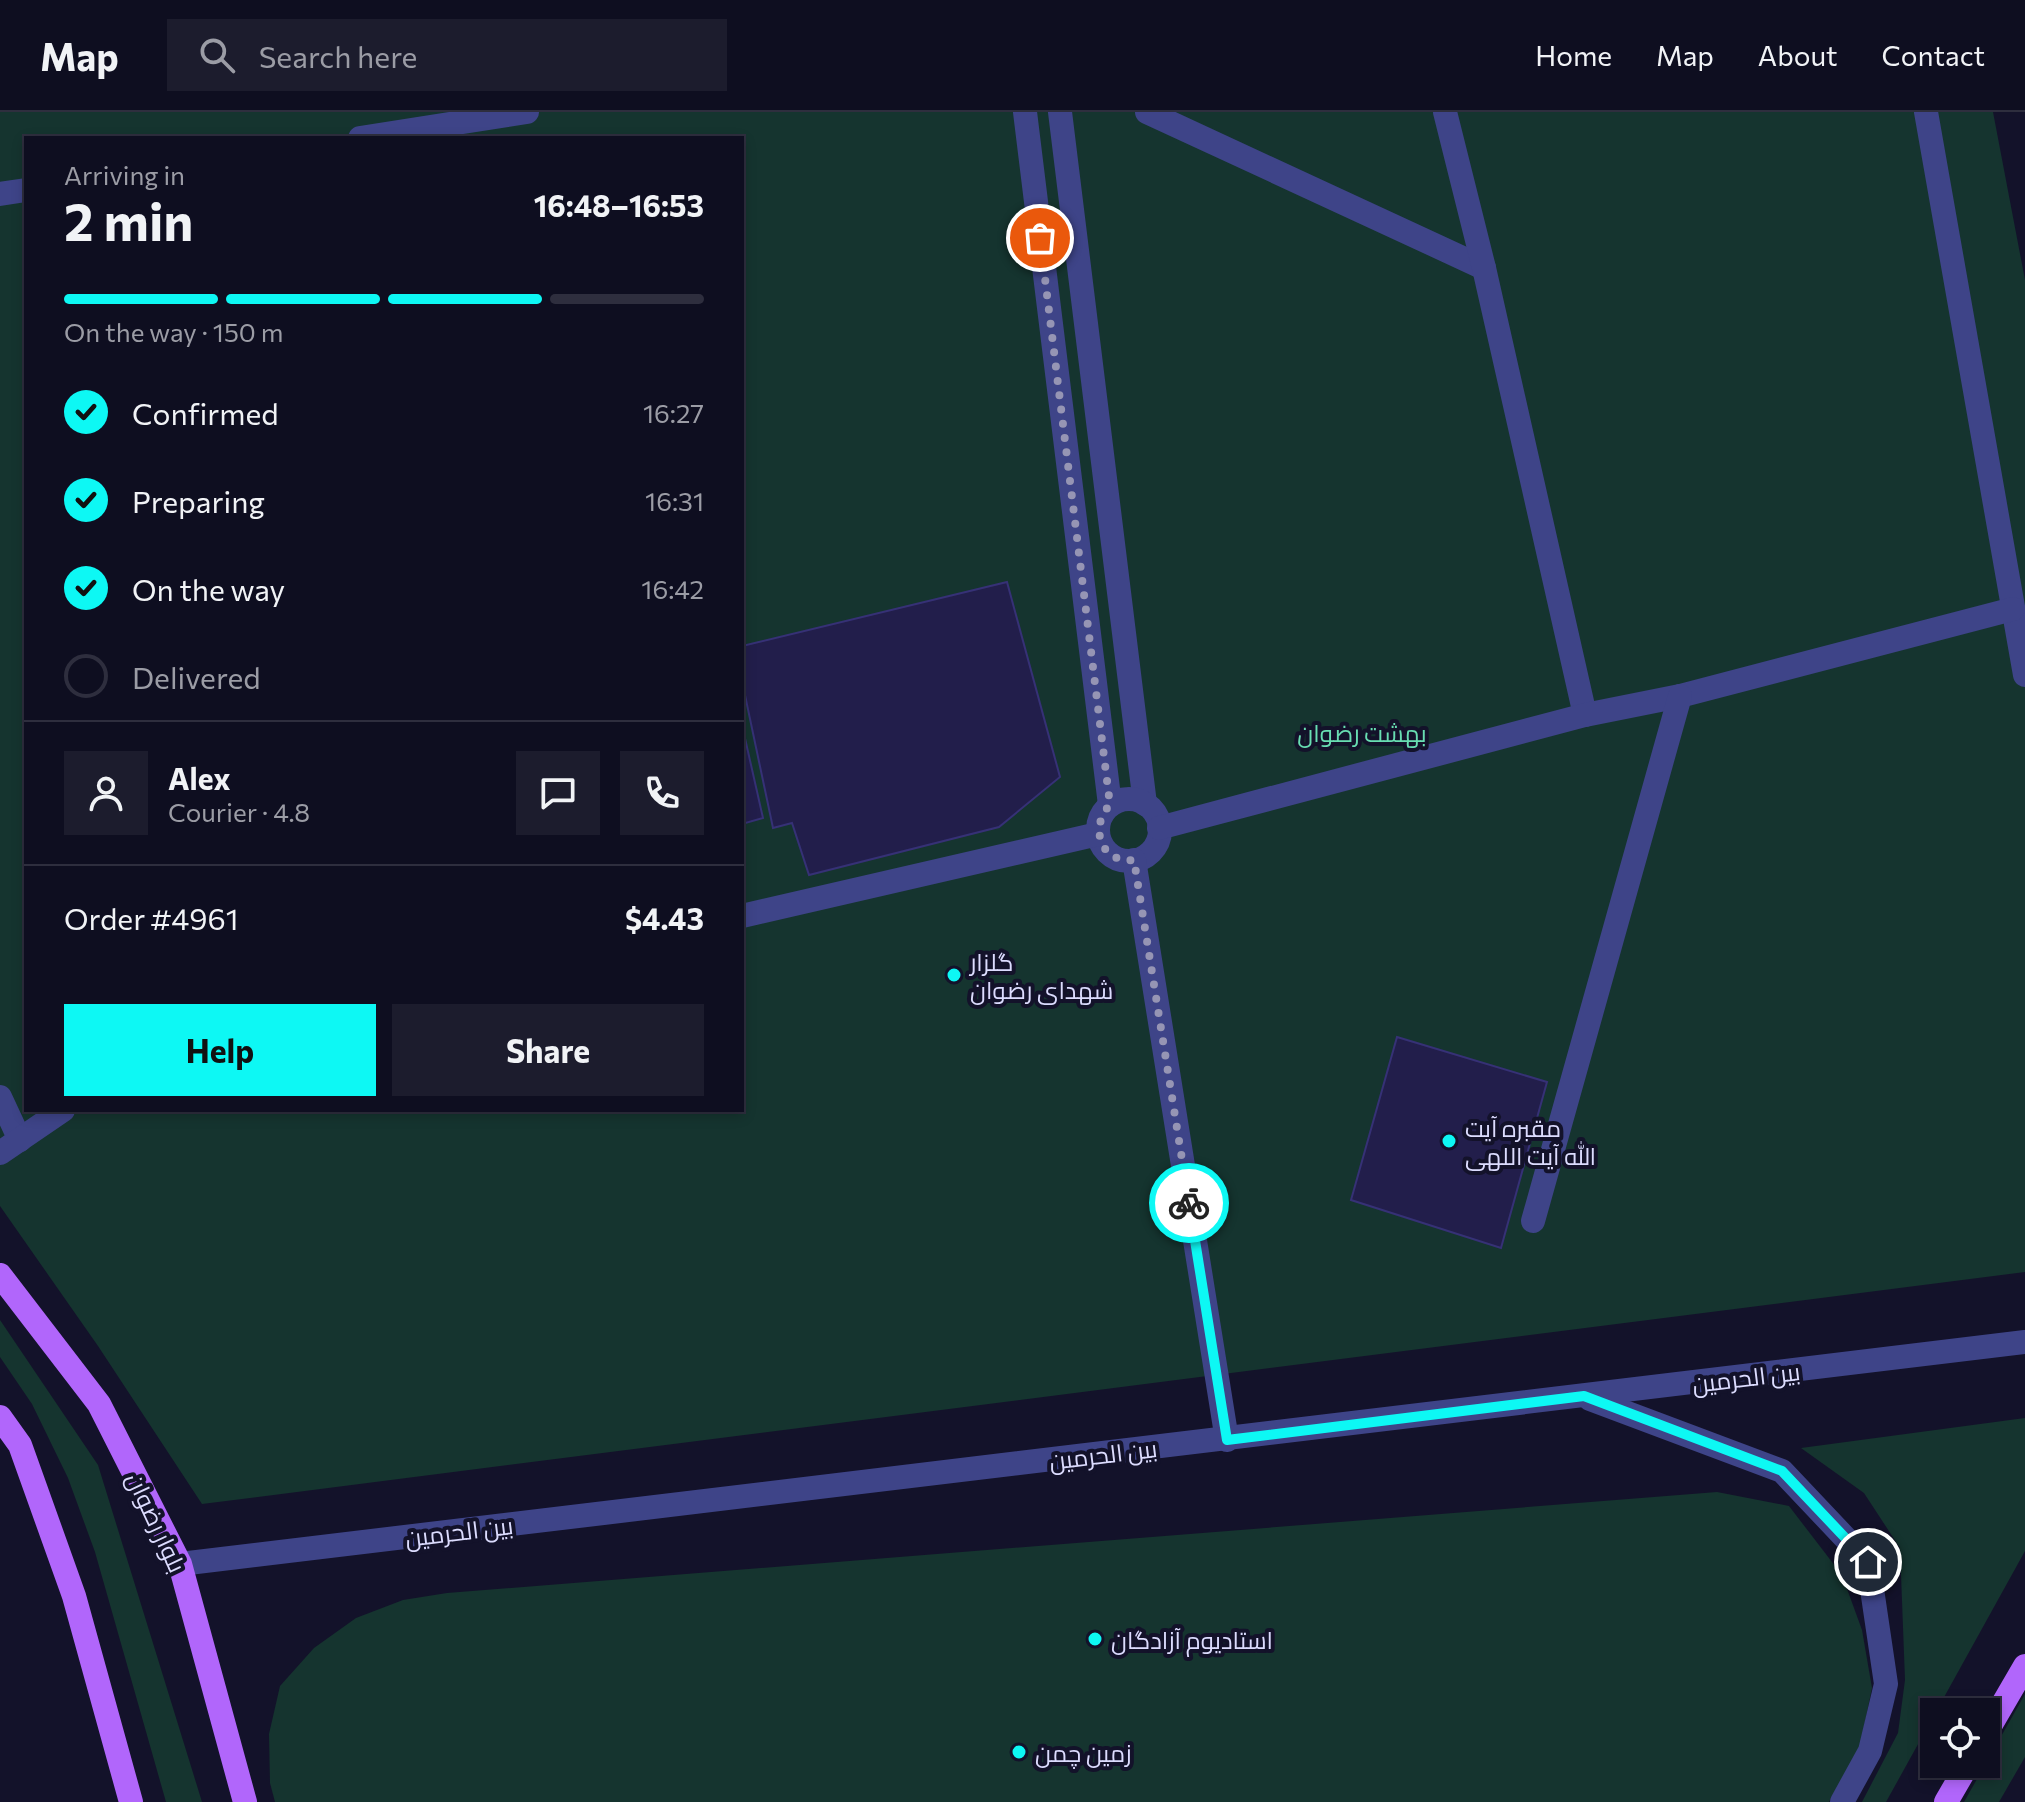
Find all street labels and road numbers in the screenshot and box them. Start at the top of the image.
street label: بین الحرمین [1690,1356,1802,1399]
street label: بین الحرمین [1047,1433,1159,1476]
street label: بلوار رضوان [120,1467,193,1577]
street label: بین الحرمین [403,1510,515,1553]

